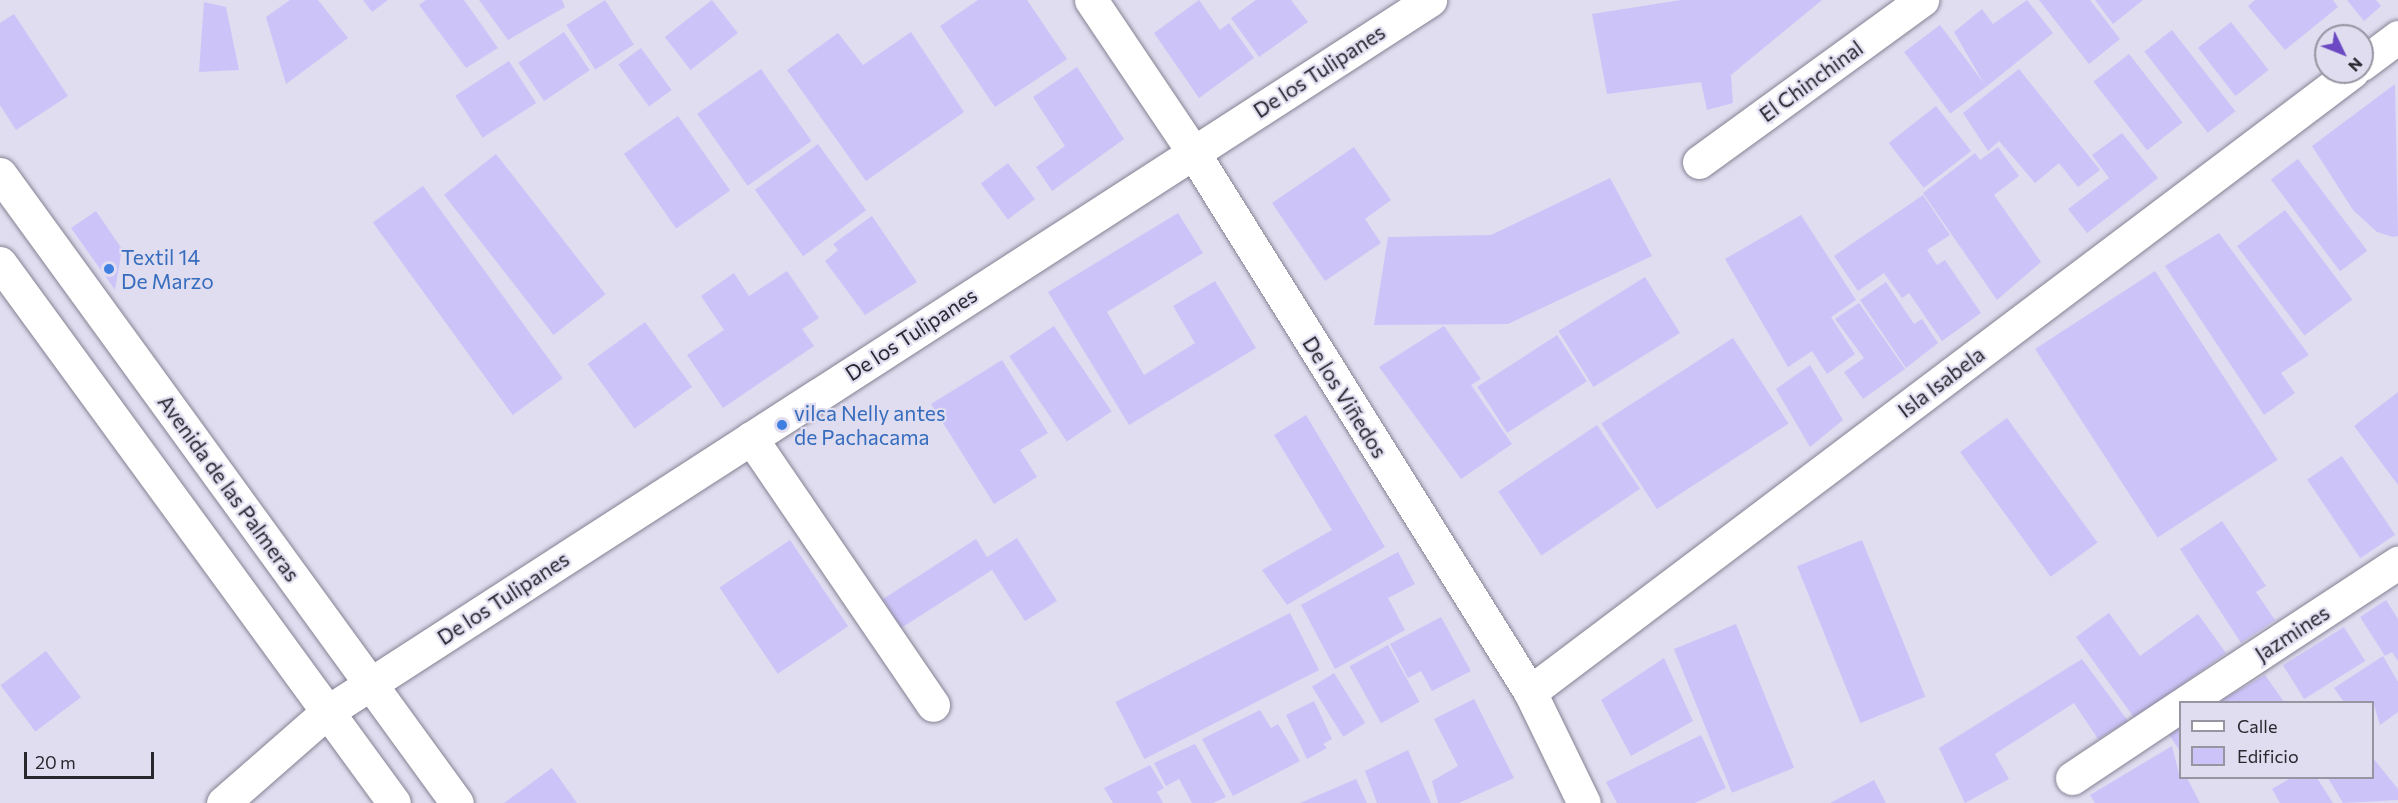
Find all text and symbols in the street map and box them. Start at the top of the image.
street label: De los Tulipanes [1248,19,1390,123]
north arrow [2314,24,2374,84]
street label: El Chinchinal [1754,35,1868,127]
text: N [2345,54,2367,76]
place label: Textil 14 De Marzo [121,244,214,294]
marker: Textil 14 De Marzo [102,262,116,276]
street label: De los Tulipanes [840,282,982,386]
street label: De los Viñedos [1298,331,1392,463]
street label: Isla Isabela [1893,341,1989,423]
street label: Avenida de las Palmeras [153,390,305,586]
place label: vilca Nelly antes de Pachacama [794,400,945,450]
marker: vilca Nelly antes de Pachacama [775,418,789,432]
street label: De los Tulipanes [432,546,574,650]
street label: Jazmines [2250,600,2334,666]
legend [2179,701,2374,779]
text: Calle [2237,715,2277,737]
scale bar [27,740,158,778]
text: Edificio [2237,745,2299,767]
text: 20 m [35,751,76,773]

